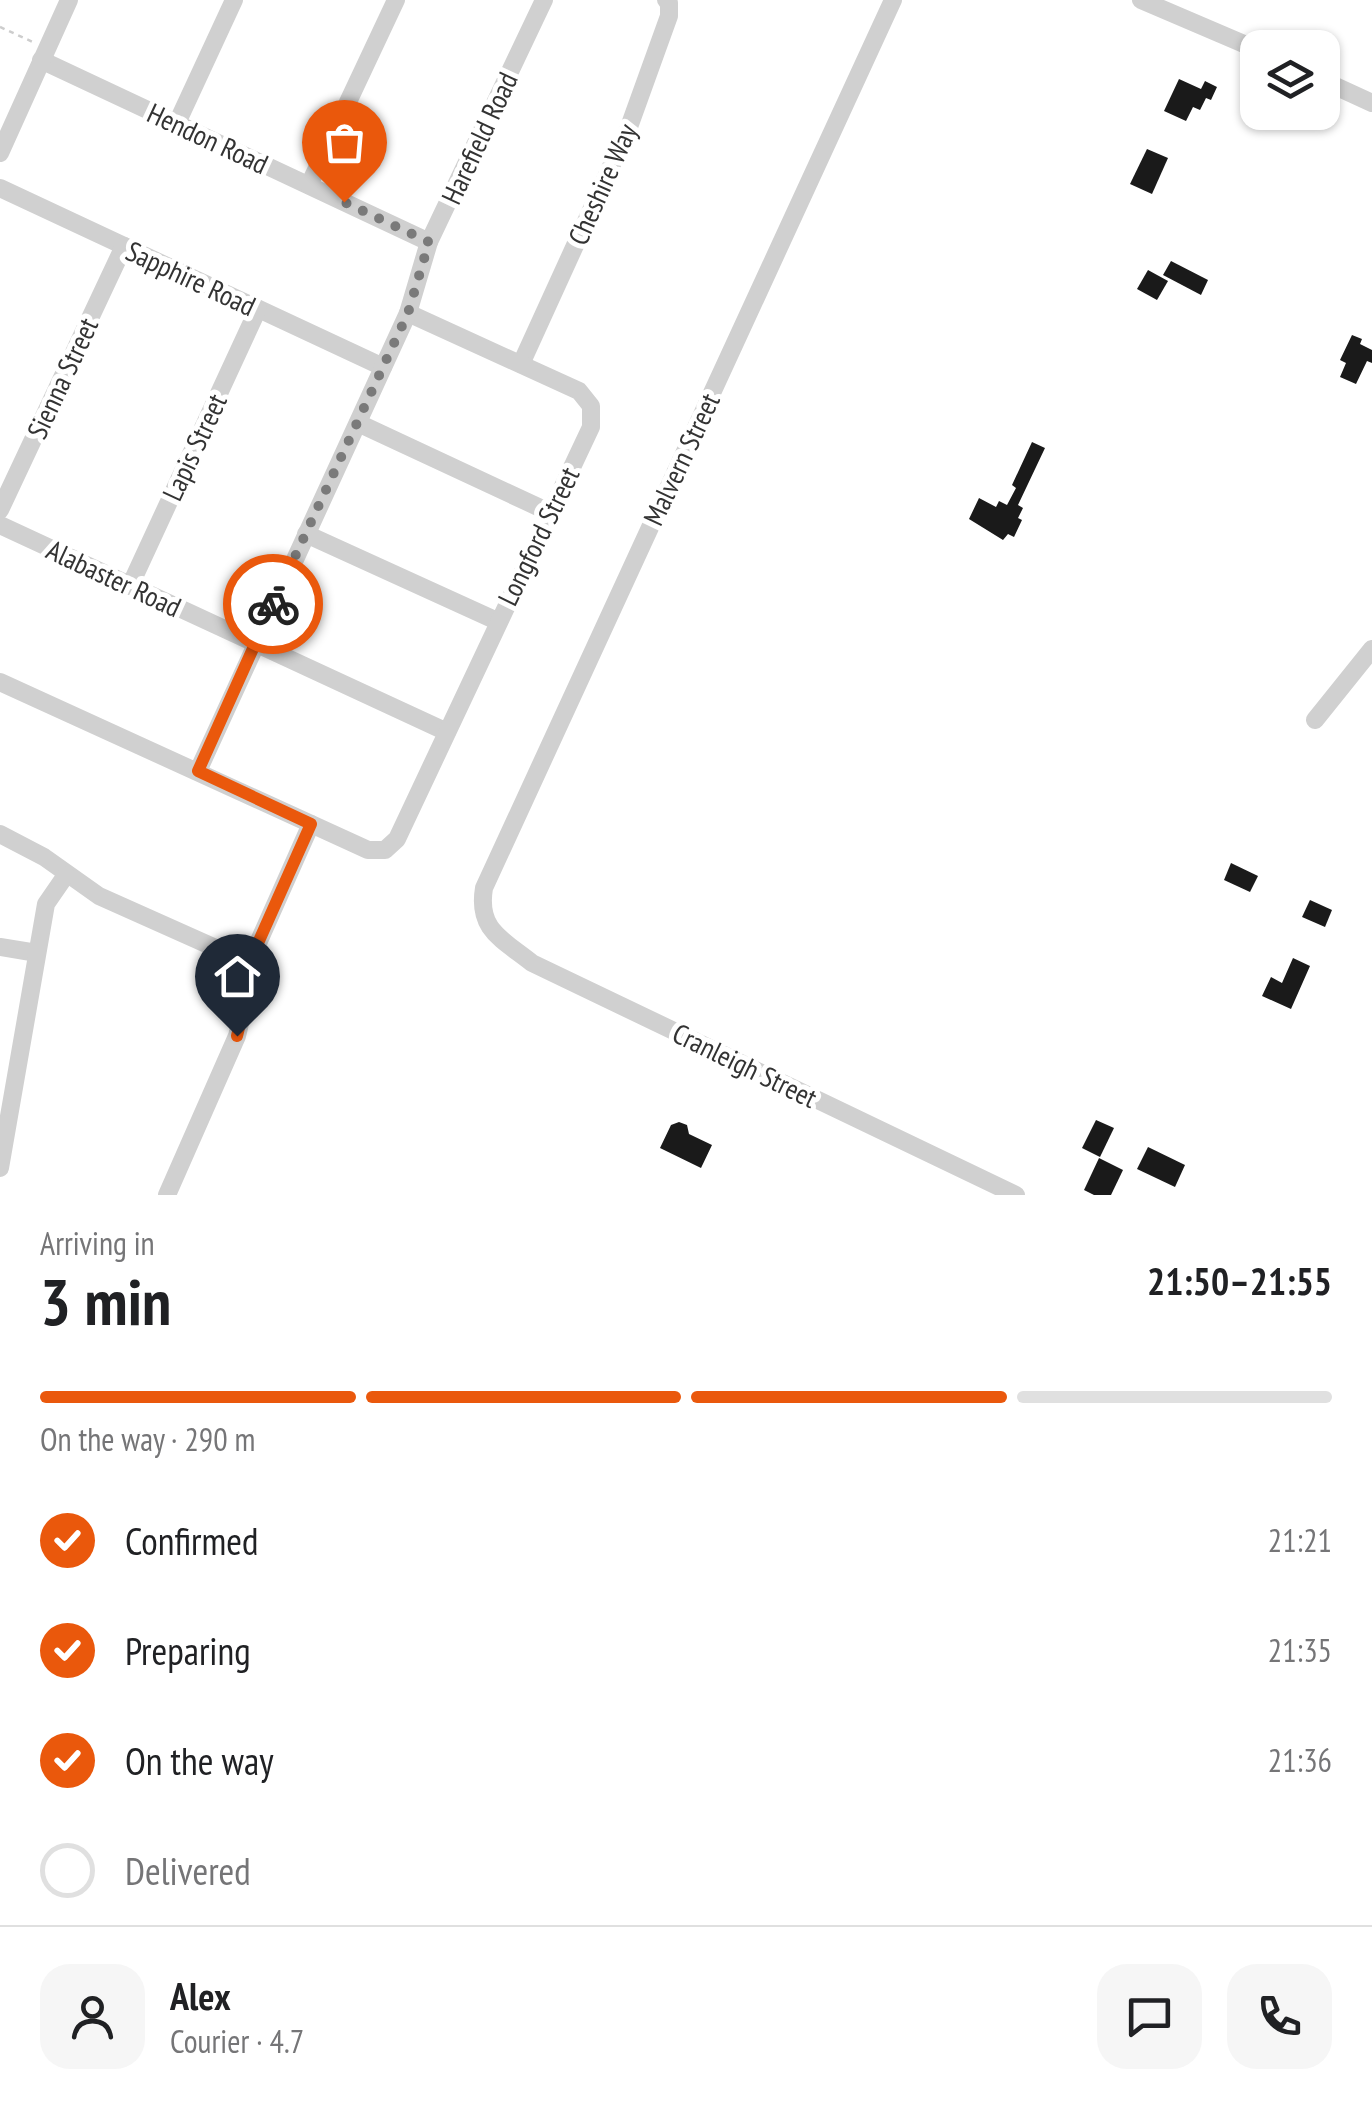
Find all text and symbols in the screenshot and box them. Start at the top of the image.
map controls [1240,30,1340,130]
button: layers [1240,30,1340,130]
street label: Harefield Road [432,66,526,210]
street label: Hendon Road [142,94,274,182]
pin [302,100,387,203]
icon: bag [317,115,372,170]
street label: Cheshire Way [559,117,645,250]
street label: Sapphire Road [120,232,262,324]
street label: Sienna Street [18,311,106,444]
street label: Lapis Street [153,387,235,506]
street label: Malvern Street [634,387,728,531]
street label: Longford Street [489,460,588,611]
street label: Alabaster Road [41,531,187,625]
courier [223,554,323,654]
icon: bike [246,577,301,632]
pin [195,934,280,1037]
icon: home [210,949,265,1004]
street label: Cranleigh Street [667,1014,824,1116]
text: Arriving in [40,1222,155,1264]
text: 21:50–21:55 [1147,1256,1332,1305]
text: 3 min [40,1259,171,1343]
text: On the way · 290 m [40,1418,255,1460]
icon: check [40,1513,95,1568]
text: Confirmed [125,1516,258,1565]
text: 21:21 [1268,1519,1332,1561]
icon: check [40,1623,95,1678]
text: Preparing [125,1626,251,1675]
text: 21:35 [1268,1629,1332,1671]
icon: check [40,1733,95,1788]
text: On the way [125,1736,273,1785]
text: 21:36 [1268,1739,1332,1781]
text: Delivered [125,1846,251,1895]
button: person [40,1964,145,2069]
button: chat [1097,1964,1202,2069]
button: phone [1227,1964,1332,2069]
text: Alex [170,1971,231,2020]
text: Courier · 4.7 [170,2020,304,2062]

